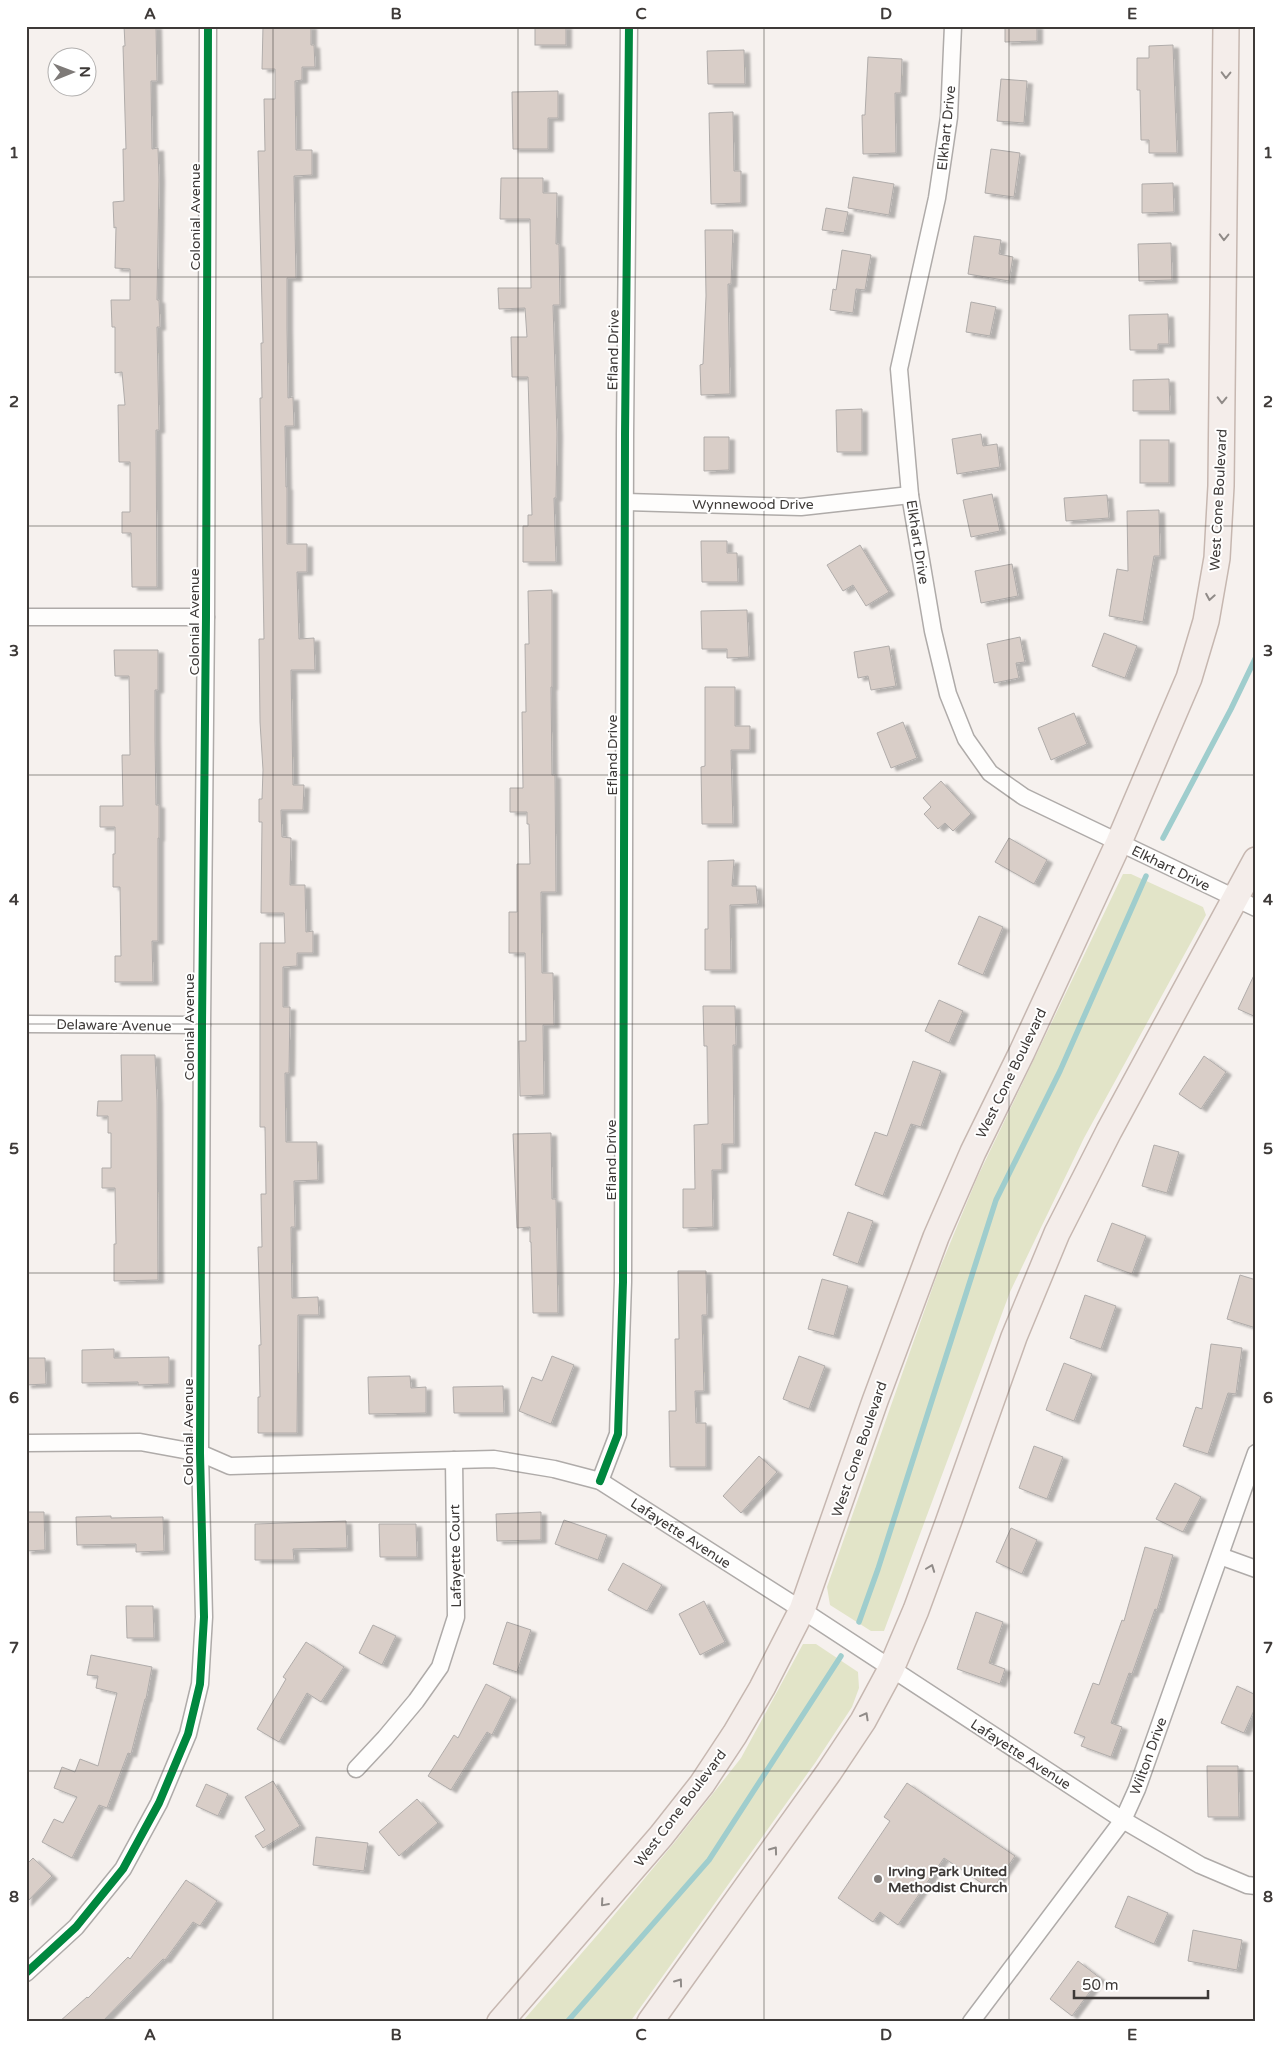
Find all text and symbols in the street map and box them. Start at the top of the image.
text: A [144,4,156,24]
text: B [390,4,402,24]
text: C [635,4,647,24]
text: D [880,4,892,24]
text: E [1127,4,1137,24]
north arrow [48,48,98,98]
text: N [76,66,93,78]
one-way arrow [1221,72,1231,79]
street label: Elkhart Drive [934,85,959,171]
text: 1 [9,143,19,163]
text: 1 [1263,143,1273,163]
street label: Colonial Avenue [187,163,204,271]
one-way arrow [1219,234,1229,242]
street label: Efland Drive [604,309,623,391]
text: 2 [9,392,19,412]
text: 2 [1263,392,1273,412]
one-way arrow [1217,396,1227,404]
street label: West Cone Boulevard [1206,428,1231,572]
street label: Wynnewood Drive [692,496,814,513]
street label: Elkhart Drive [902,499,933,586]
street label: Colonial Avenue [186,568,203,676]
one-way arrow [1206,592,1216,601]
text: 3 [9,641,19,661]
text: 3 [1263,641,1273,661]
street label: Efland Drive [604,714,621,796]
street label: Elkhart Drive [1129,842,1213,895]
text: 4 [9,890,19,910]
text: 4 [1263,890,1273,910]
street label: Colonial Avenue [181,973,198,1081]
street label: West Cone Boulevard [973,1005,1050,1141]
street label: Delaware Avenue [56,1016,172,1035]
street label: Efland Drive [603,1119,620,1201]
text: 5 [9,1139,19,1159]
text: 5 [1263,1139,1273,1159]
street label: Colonial Avenue [180,1378,197,1486]
street label: West Cone Boulevard [828,1379,891,1519]
text: 6 [9,1388,19,1408]
text: 6 [1263,1388,1273,1408]
street label: Lafayette Avenue [627,1495,734,1572]
street label: Lafayette Court [446,1504,465,1608]
one-way arrow [925,1564,935,1573]
text: 7 [9,1638,19,1658]
text: 7 [1263,1638,1273,1658]
one-way arrow [859,1713,869,1722]
street label: Wilton Drive [1127,1715,1170,1797]
street label: Lafayette Avenue [967,1716,1074,1793]
street label: West Cone Boulevard [631,1746,730,1870]
one-way arrow [768,1847,777,1856]
place label: Irving Park United Methodist Church [888,1863,1007,1896]
marker: Irving Park United Methodist Church [872,1873,884,1885]
text: 8 [9,1887,19,1907]
text: 8 [1263,1887,1273,1907]
one-way arrow [601,1898,610,1907]
scale bar [1074,1968,1208,2000]
text: 50 m [1082,1976,1119,1994]
one-way arrow [673,1978,682,1988]
text: A [144,2025,156,2045]
text: B [390,2025,402,2045]
text: C [635,2025,647,2045]
text: D [880,2025,892,2045]
text: E [1127,2025,1137,2045]

